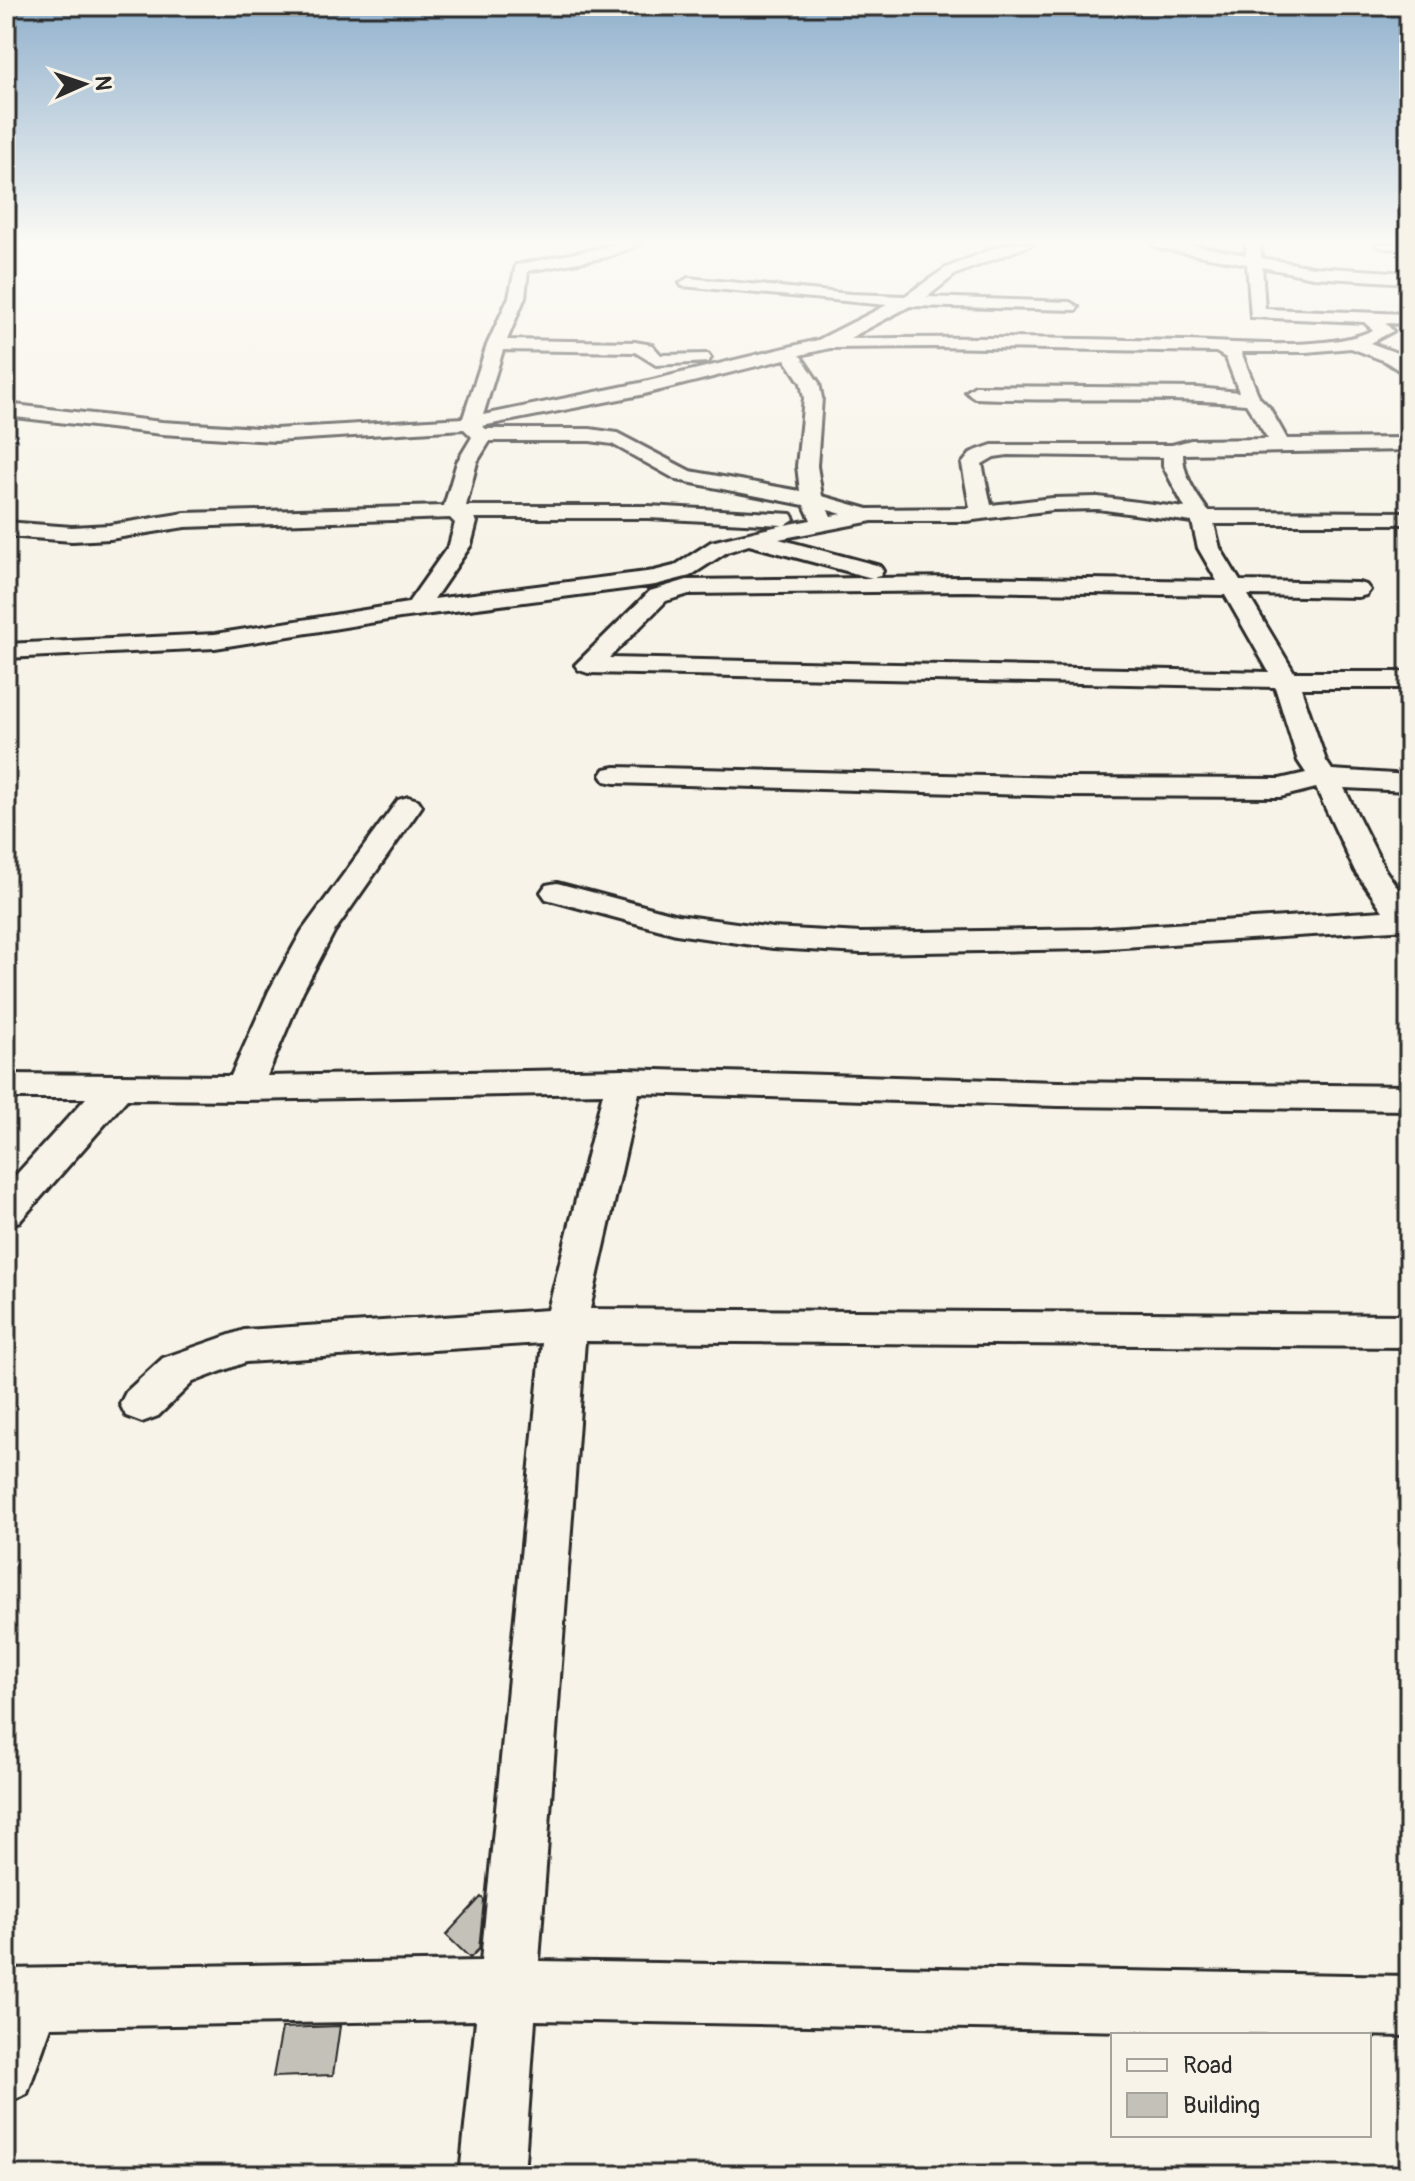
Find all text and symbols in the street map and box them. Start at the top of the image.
north arrow [44,44,124,124]
text: N [89,75,117,91]
legend [1111,2033,1371,2137]
text: Road [1183,2051,1233,2080]
text: Building [1183,2091,1260,2120]

